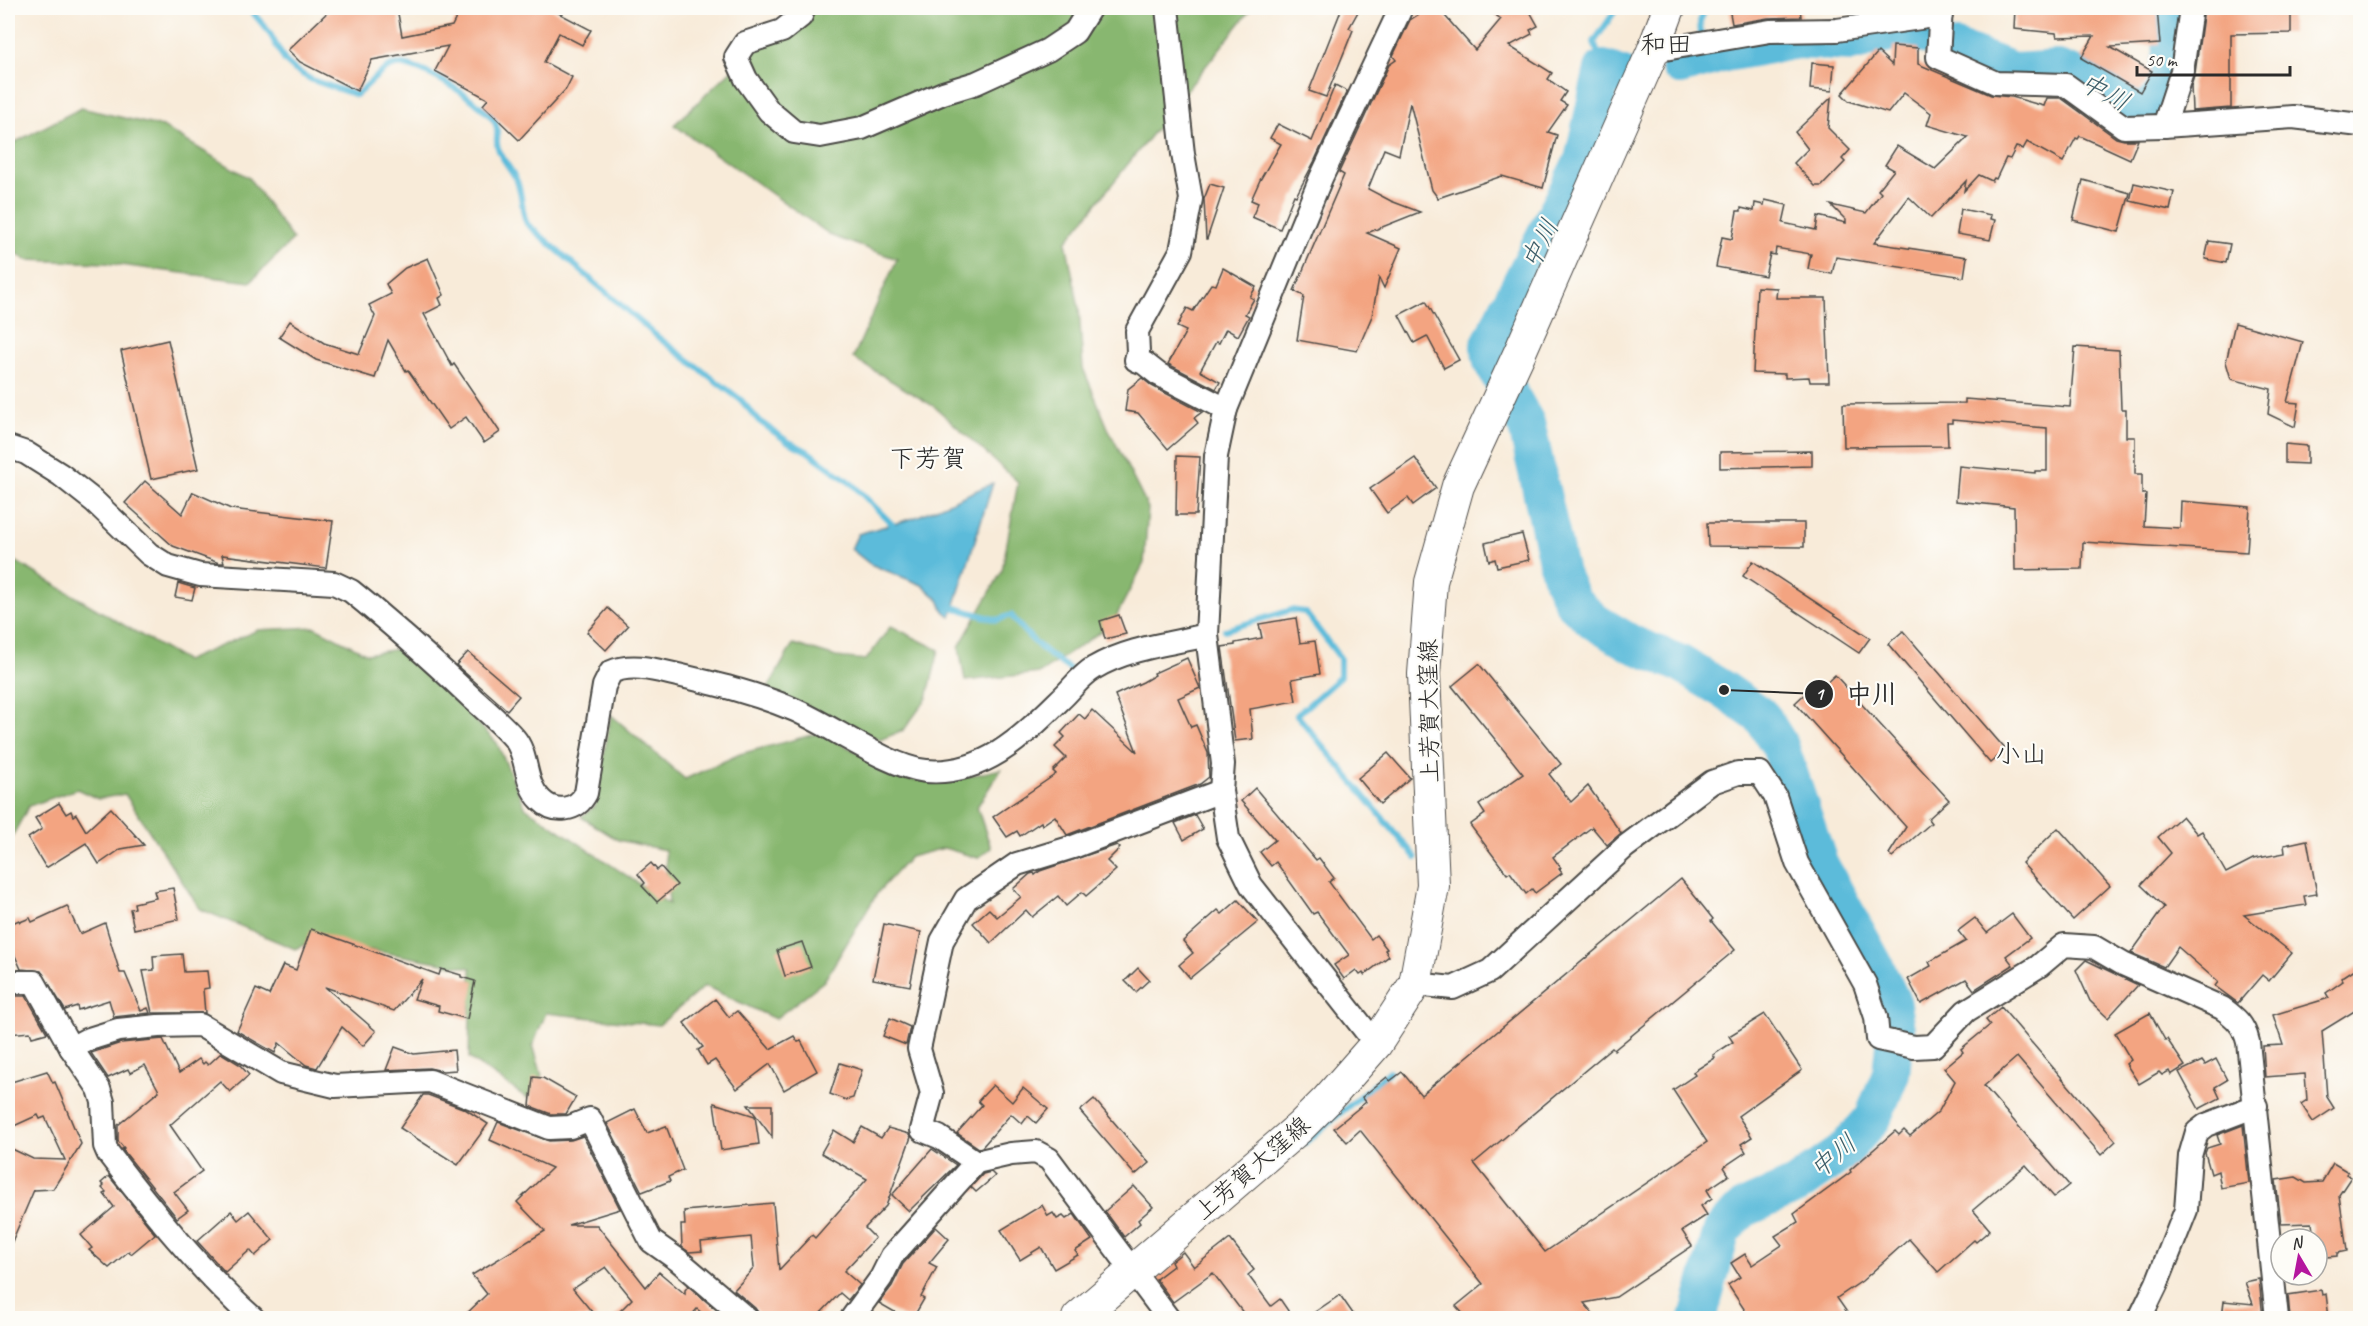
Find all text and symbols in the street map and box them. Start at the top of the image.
district label: 和田 [1640,28,1692,61]
scale bar [2137,39,2290,77]
text: 50 m [2146,49,2179,71]
water label: 中川 [2074,65,2136,119]
water label: 中川 [1513,213,1567,275]
district label: 下芳賀 [889,442,967,475]
street label: 上芳賀大窪線 [1413,639,1445,783]
callout: 中川 [1804,672,1910,716]
text: 中川 [1846,678,1898,711]
text: 1 [1815,683,1825,705]
district label: 小山 [1995,737,2047,770]
street label: 上芳賀大窪線 [1188,1109,1316,1227]
water label: 中川 [1802,1127,1864,1185]
north arrow [2269,1227,2329,1287]
text: N [2290,1232,2306,1254]

